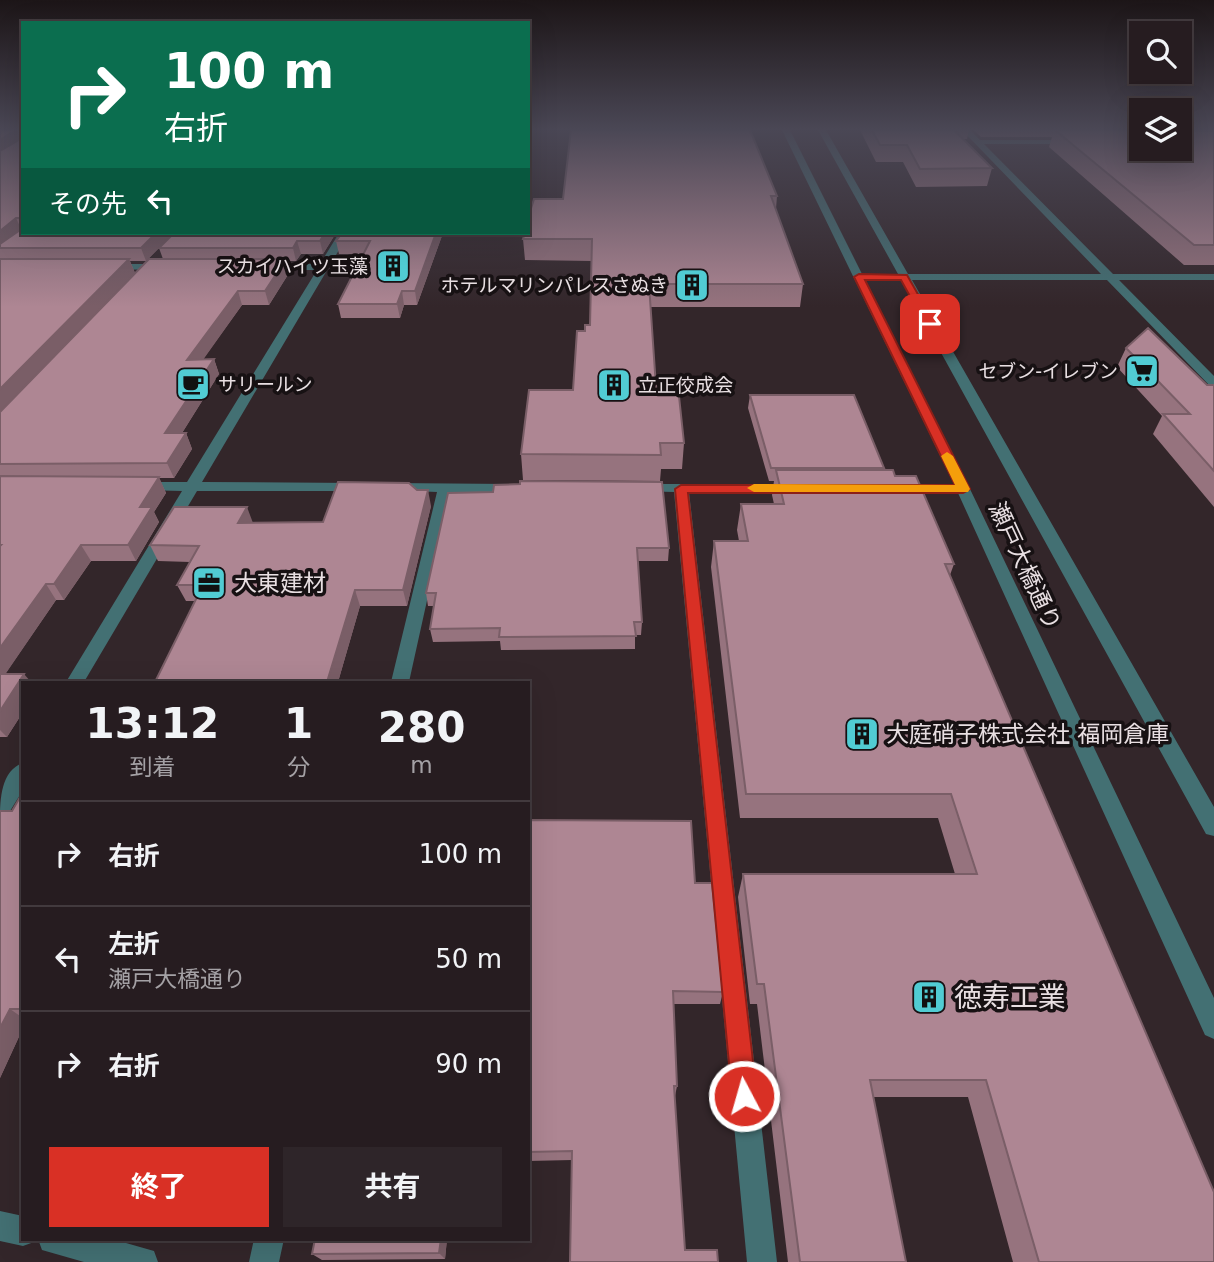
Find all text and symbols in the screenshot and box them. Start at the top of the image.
map controls [1129,21,1192,161]
button: search [1129,21,1192,84]
text: 100 m [164,43,334,100]
icon: right [49,49,140,140]
button: layers [1129,98,1192,161]
text: 右折 [164,109,228,147]
icon: left [141,182,179,220]
text: その先 [49,189,127,219]
building icon: スカイハイツ玉藻 [374,247,412,285]
place label: スカイハイツ玉藻 [217,255,368,277]
building icon: ホテルマリンパレスさぬき [673,266,711,304]
place label: ホテルマリンパレスさぬき [440,274,668,296]
pin [900,294,960,354]
icon: arrive [911,305,949,343]
supermarket icon: セブン-イレブン [1123,352,1161,390]
place label: セブン-イレブン [978,360,1118,382]
cafe icon: サリールン [174,365,212,403]
building icon: 立正佼成会 [595,366,633,404]
place label: サリールン [218,373,313,395]
place label: 立正佼成会 [638,374,733,396]
street label: 瀬戸大橋通り [984,498,1066,634]
office icon: 大東建材 [190,564,228,602]
place label: 大東建材 [234,570,326,596]
text: 13:12 [86,699,219,748]
text: 1 [284,699,313,748]
text: 280 [378,703,465,752]
building icon: 大庭硝子株式会社 福岡倉庫 [843,715,881,753]
place label: 大庭硝子株式会社 福岡倉庫 [886,721,1169,747]
text: m [410,752,433,778]
text: 到着 [129,754,175,780]
text: 分 [287,754,310,780]
icon: right [49,835,87,873]
text: 100 m [419,839,502,869]
text: 右折 [108,841,160,871]
text: 左折 [108,929,160,959]
icon: left [49,940,87,978]
text: 50 m [435,944,502,974]
text: 瀬戸大橋通り [108,966,246,992]
building icon: 徳寿工業 [910,978,948,1016]
place label: 徳寿工業 [954,981,1066,1014]
icon: right [49,1045,87,1083]
text: 90 m [435,1049,502,1079]
text: 右折 [108,1051,160,1081]
position arrow [707,1059,781,1133]
button: 終了 [49,1147,269,1227]
button: 共有 [283,1147,502,1227]

